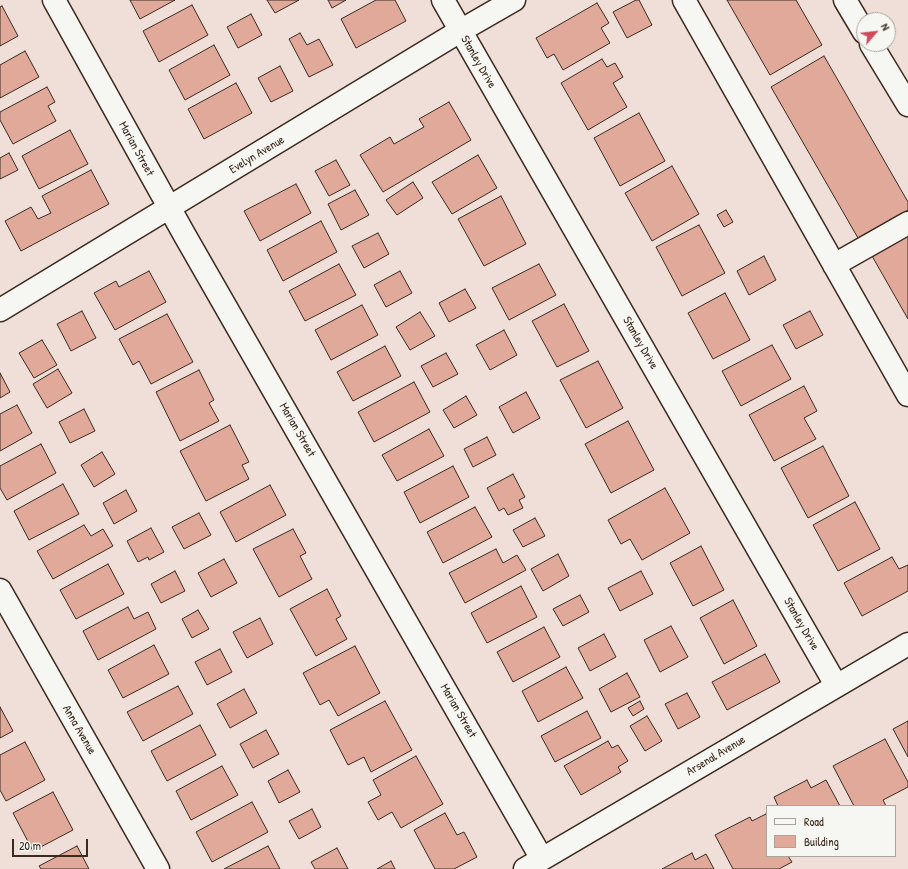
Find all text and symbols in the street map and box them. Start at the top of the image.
north arrow [856,12,896,52]
text: N [878,21,893,33]
street label: Stanley Drive [457,33,499,91]
street label: Marian Street [115,119,157,179]
street label: Evelyn Avenue [227,133,287,177]
street label: Stanley Drive [619,314,661,372]
street label: Marian Street [276,400,318,460]
street label: Stanley Drive [780,595,822,653]
street label: Marian Street [437,681,479,741]
street label: Anna Avenue [59,703,99,757]
street label: Arsenal Avenue [684,733,748,779]
legend [766,805,896,857]
text: Road [804,813,824,830]
scale bar [14,831,90,857]
text: Building [804,833,839,850]
text: 20 m [19,837,41,854]

